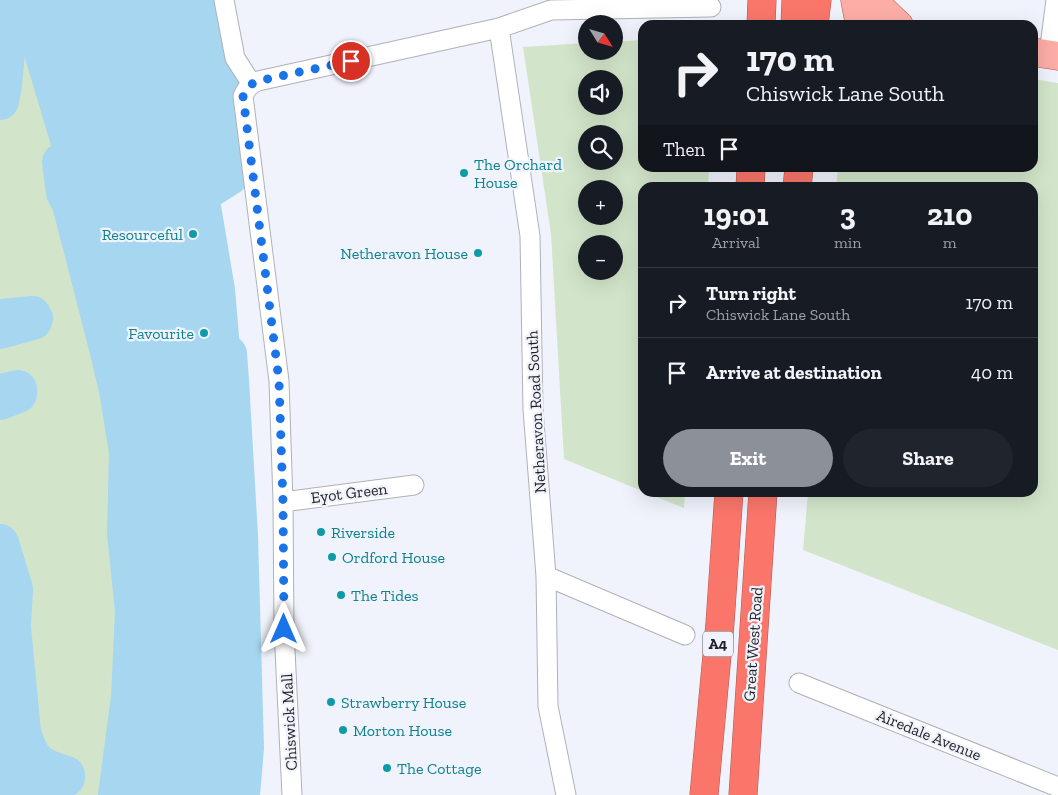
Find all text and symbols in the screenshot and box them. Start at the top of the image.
north arrow [578,15,622,60]
map controls [578,15,623,280]
text: 170 m [746,38,834,80]
pin [330,40,372,82]
icon: right [663,40,728,105]
icon: arrive [337,47,365,75]
button: sound [578,70,623,115]
text: Chiswick Lane South [746,80,944,107]
button: search [578,125,623,170]
icon: arrive [715,135,743,163]
text: Then [663,138,705,161]
place label: The Orchard House [474,155,562,192]
marker: The Orchard House [458,167,470,179]
button: + [578,180,623,225]
text: 19:01 [704,197,769,233]
text: 3 [840,197,856,233]
text: 210 [927,197,973,233]
place label: Resourceful [102,225,183,244]
marker: Resourceful [187,228,199,240]
text: Arrival [712,233,760,252]
text: min [834,233,861,252]
text: m [943,233,957,252]
button: − [578,235,623,280]
place label: Netheravon House [340,244,468,263]
marker: Netheravon House [472,247,484,259]
text: Turn right [706,282,796,305]
icon: right [663,289,691,317]
text: 170 m [965,291,1013,314]
text: Chiswick Lane South [706,305,850,324]
place label: Favourite [128,324,194,343]
marker: Favourite [198,327,210,339]
street label: Netheravon Road South [522,330,550,494]
icon: arrive [663,359,691,387]
text: Arrive at destination [706,361,882,384]
text: 40 m [971,361,1013,384]
button: Exit [663,429,833,487]
button: Share [843,429,1013,487]
street label: Eyot Green [310,479,389,507]
place label: Riverside [331,523,395,542]
marker: Riverside [315,526,327,538]
place label: Ordford House [342,548,445,567]
marker: Ordford House [326,551,338,563]
place label: The Tides [351,586,418,605]
street label: Great West Road [740,586,766,702]
marker: The Tides [335,589,347,601]
position arrow [257,602,309,654]
road number: A4 [703,632,733,656]
street label: Chiswick Mall [277,673,301,771]
place label: Strawberry House [341,693,466,712]
marker: Strawberry House [325,696,337,708]
street label: Airedale Avenue [874,705,984,765]
place label: Morton House [353,721,452,740]
marker: Morton House [337,724,349,736]
place label: The Cottage [397,759,481,778]
marker: The Cottage [381,762,393,774]

